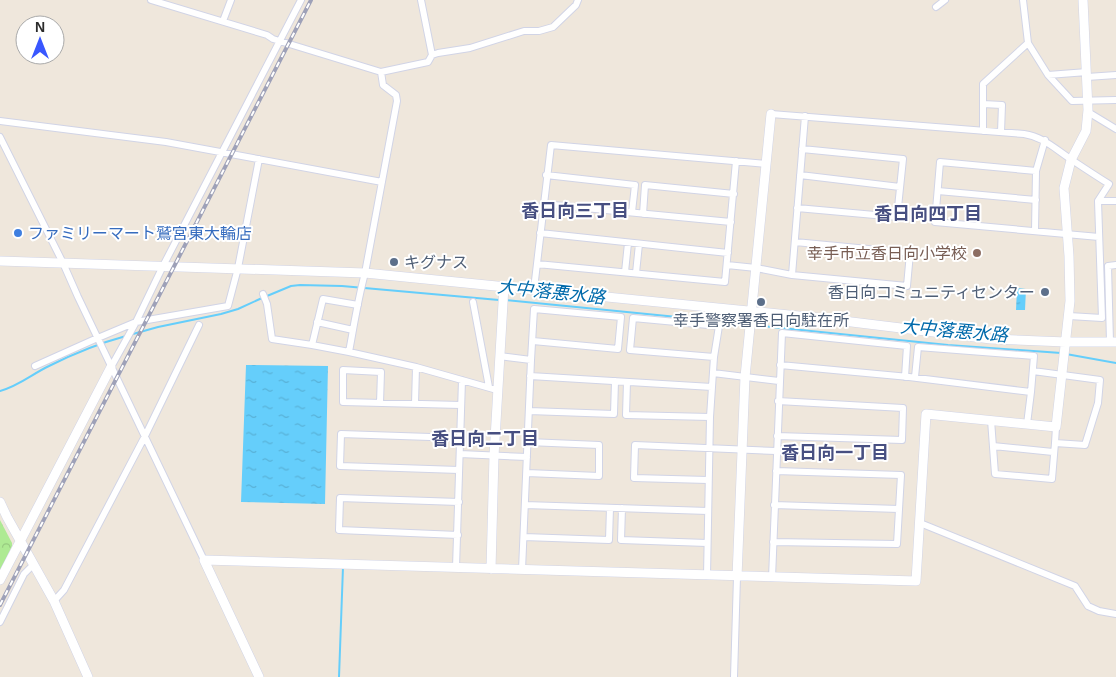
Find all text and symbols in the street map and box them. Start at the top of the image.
north arrow [15,15,65,65]
text: N [35,19,45,35]
district label: 香日向三丁目 [521,201,629,221]
district label: 香日向四丁目 [874,204,982,224]
place label: ファミリーマート鷲宮東大輪店 [28,225,252,242]
marker: ファミリーマート鷲宮東大輪店 [12,227,24,239]
place label: 幸手市立香日向小学校 [807,245,967,262]
marker: 幸手市立香日向小学校 [971,247,983,259]
place label: キグナス [404,254,468,271]
marker: キグナス [388,256,400,268]
water label: 大中落悪水路 [496,276,608,308]
place label: 香日向コミュニティセンター [828,284,1035,301]
marker: 香日向コミュニティセンター [1039,286,1051,298]
marker: 幸手警察署香日向駐在所 [755,296,767,308]
place label: 幸手警察署香日向駐在所 [673,312,849,329]
water label: 大中落悪水路 [899,316,1011,346]
district label: 香日向二丁目 [431,429,539,449]
district label: 香日向一丁目 [781,443,889,463]

